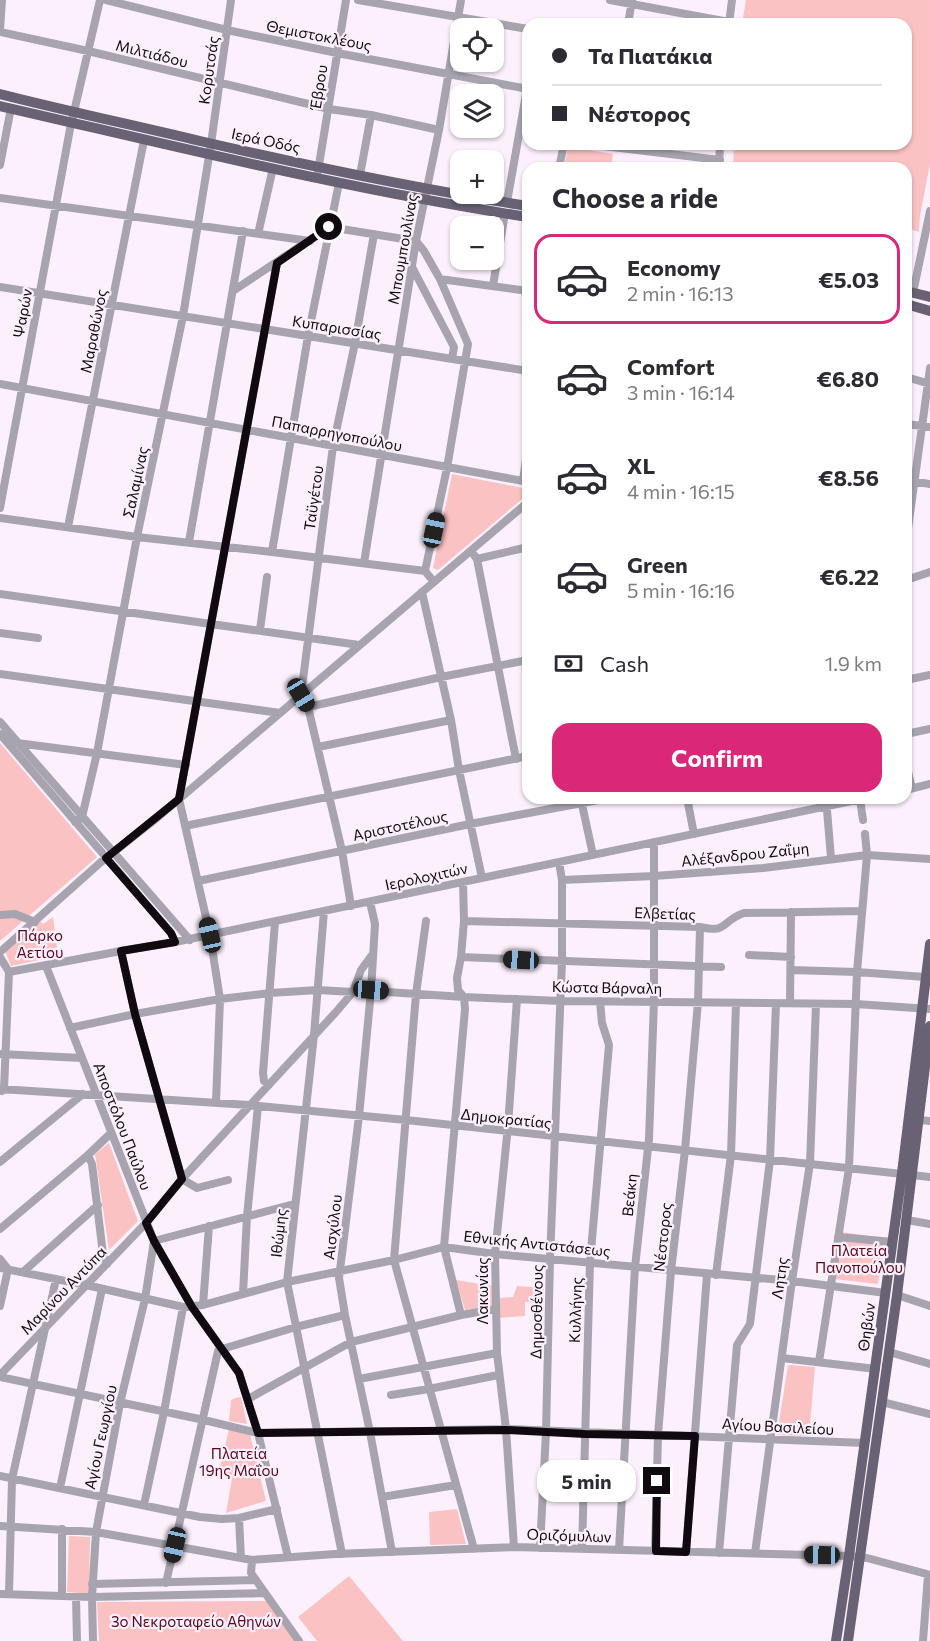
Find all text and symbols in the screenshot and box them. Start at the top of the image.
street label: Θεμιστοκλέους [265,16,373,54]
map controls [450,18,504,270]
button: locate [450,18,504,72]
street label: Μιλτιάδου [114,35,190,71]
street label: Κορυτσάς [194,35,222,105]
text: Τα Πιατάκια [588,42,713,69]
street label: Έβρου [305,63,330,113]
button: layers [450,84,504,138]
text: Νέστορος [588,100,691,127]
street label: Ιερά Οδός [230,124,302,156]
button: + [450,150,504,204]
text: Choose a ride [552,181,718,214]
street label: Μπουμπουλίνας [383,192,421,306]
route start [315,213,342,240]
button: − [450,216,504,270]
icon: car [555,252,609,306]
text: Economy [627,254,721,281]
text: €5.03 [818,266,879,293]
text: 2 min · 16:13 [627,281,734,305]
street label: Ψαρών [9,287,35,339]
street label: Μαραθώνος [76,287,110,375]
street label: Κυπαρισσίας [291,311,383,343]
icon: car [555,351,609,405]
text: Comfort [627,353,715,380]
text: €6.80 [817,365,879,392]
text: 3 min · 16:14 [627,380,735,404]
street label: Παπαρρηγοπούλου [270,412,404,454]
street label: Σαλαμίνας [119,445,151,519]
icon: car [555,450,609,504]
text: XL [627,452,655,479]
street label: Ταϋγέτου [300,464,326,532]
text: €8.56 [818,464,879,491]
text: 4 min · 16:15 [627,479,735,503]
car [421,511,447,549]
icon: car [555,549,609,603]
text: Green [627,551,688,578]
text: €6.22 [819,563,879,590]
text: 5 min · 16:16 [627,578,735,602]
icon: cash [552,647,585,680]
text: Cash [600,650,649,677]
text: 1.9 km [825,651,882,675]
car [284,675,318,715]
button: Confirm [552,723,882,792]
street label: Αριστοτέλους [351,806,449,844]
street label: Αλέξανδρου Ζαΐμη [680,838,810,870]
street label: Ιερολοχιτών [383,858,469,894]
street label: Ελβετίας [634,903,696,923]
car [197,915,223,955]
park label: Πάρκο Αετίου [16,926,64,961]
car [503,950,539,970]
street label: Κώστα Βάρναλη [552,977,662,997]
car [352,980,390,1000]
street label: Αποστόλου Παύλου [90,1060,156,1192]
street label: Δημοκρατίας [460,1104,552,1132]
street label: Βεάκη [618,1173,640,1217]
street label: Αισχύλου [319,1193,345,1261]
street label: Νέστορος [649,1201,675,1273]
street label: Ιθώμης [266,1208,290,1258]
street label: Εθνικής Αντιστάσεως [463,1226,611,1260]
park label: Πλατεία Πανοπούλου [815,1241,903,1276]
street label: Μαρίνου Αντύπα [16,1242,110,1338]
street label: Λητης [767,1256,791,1300]
street label: Λακωνίας [473,1257,491,1325]
street label: Δημοσθένους [526,1264,546,1360]
street label: Κυλλήνης [565,1277,585,1343]
street label: Θηβών [854,1301,878,1352]
street label: Αγίου Γεωργίου [80,1383,120,1491]
street label: Αγίου Βασιλείου [721,1414,835,1438]
park label: Πλατεία 19ης Μαΐου [199,1444,279,1479]
callout: 5 min [537,1460,636,1502]
route end [643,1467,670,1494]
text: 5 min [561,1469,612,1493]
car [162,1525,188,1565]
street label: Οριζόμυλων [526,1525,612,1545]
car [804,1546,840,1564]
park label: 3ο Νεκροταφείο Αθηνών [111,1612,281,1630]

